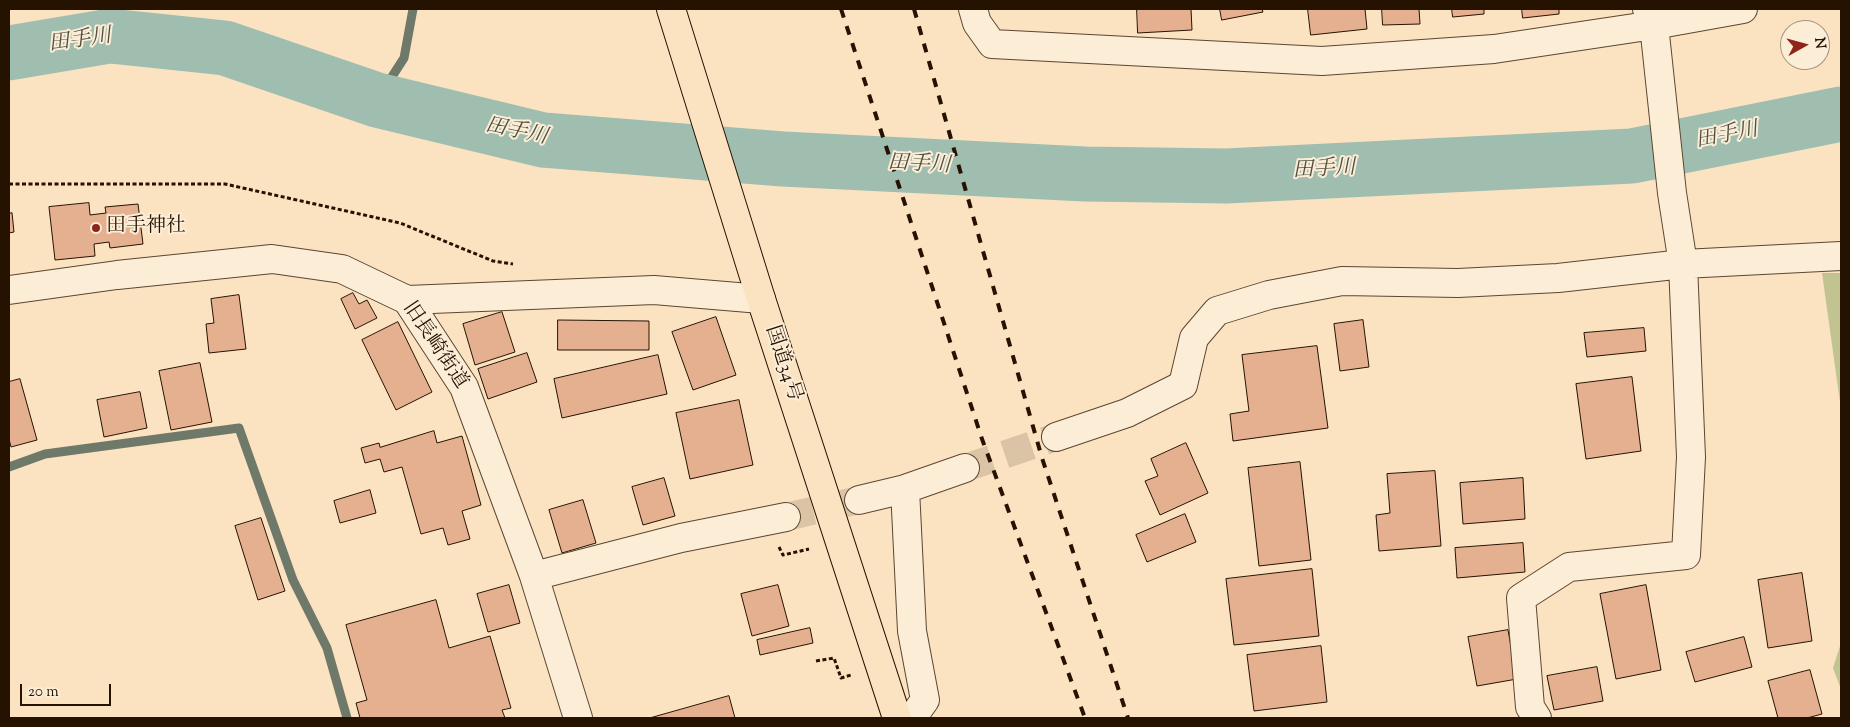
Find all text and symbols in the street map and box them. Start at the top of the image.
north arrow [1780,20,1830,70]
water label: 田手川 [47,25,113,59]
text: N [1808,37,1830,50]
water label: 田手川 [483,114,549,152]
water label: 田手川 [1694,119,1760,155]
water label: 田手川 [887,152,951,180]
water label: 田手川 [1292,157,1356,185]
place label: 田手神社 [106,216,186,240]
marker: 田手神社 [90,222,102,234]
street label: 旧長崎街道 [396,298,472,394]
street label: 国道34号 [759,323,805,405]
scale bar [22,674,114,706]
text: 20 m [28,682,59,703]

